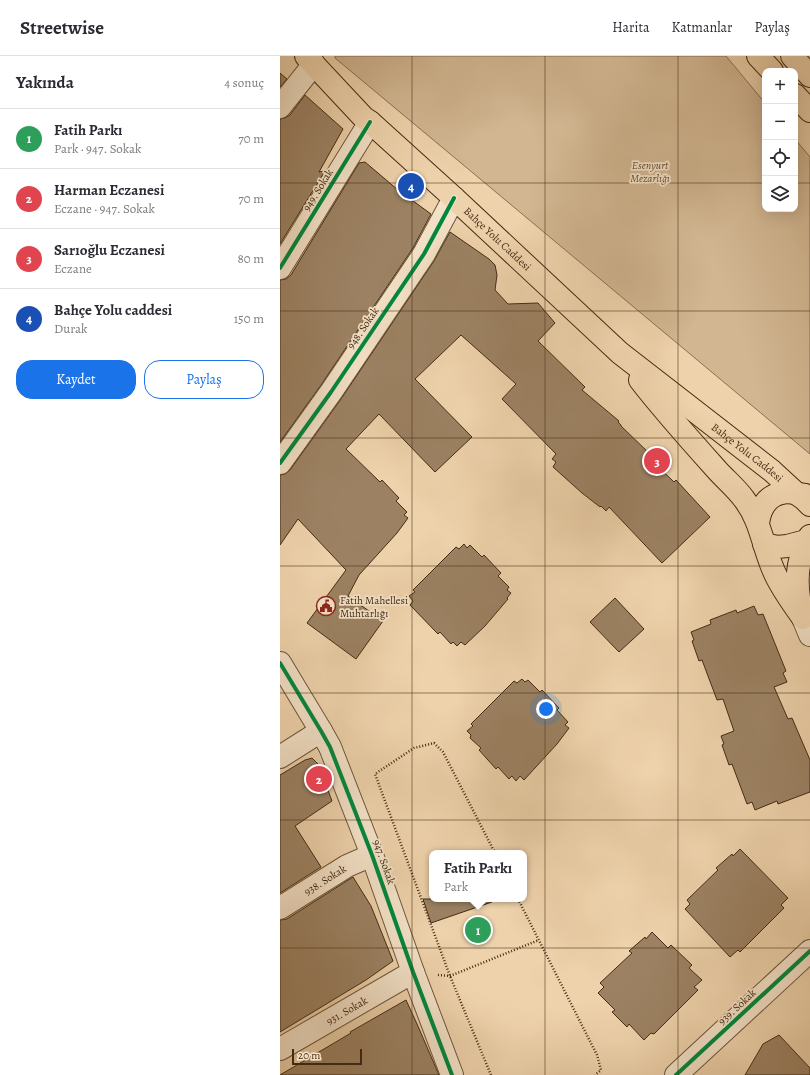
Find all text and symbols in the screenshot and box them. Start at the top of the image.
text: Streetwise [20,15,104,41]
text: Harita [612,18,650,37]
text: Katmanlar [672,18,732,37]
text: Paylaş [754,18,790,37]
map controls [762,68,798,212]
button: + [762,68,798,104]
text: Yakında [16,71,74,94]
text: 4 sonuç [224,74,264,91]
button: − [762,104,798,140]
text: Fatih Parkı [54,120,122,140]
text: 1 [27,130,31,147]
text: 70 m [238,130,264,147]
text: Park · 947. Sokak [54,140,142,157]
button: locate [762,140,798,176]
park label: Esenyurt Mezarlığı [630,158,670,186]
street label: 949. Sokak [299,166,337,214]
pin: 4 [398,171,424,201]
button: layers [762,176,798,212]
text: Harman Eczanesi [54,180,164,200]
text: 2 [26,190,32,207]
text: 70 m [238,190,264,207]
text: Eczane · 947. Sokak [54,200,155,217]
street label: Bahçe Yolu Caddesi [461,203,535,274]
text: Sarıoğlu Eczanesi [54,240,165,260]
text: 3 [26,250,32,267]
text: 80 m [237,250,264,267]
text: Eczane [54,260,92,277]
text: Bahçe Yolu caddesi [54,300,172,320]
street label: 948. Sokak [343,304,383,352]
text: 4 [26,310,32,327]
text: 150 m [234,310,264,327]
text: Durak [54,320,88,337]
button: Kaydet [16,360,136,399]
button: Paylaş [144,360,264,399]
street label: Bahçe Yolu Caddesi [708,419,786,485]
pin: 3 [644,446,670,476]
place label: Fatih Mahellesi Muhtarlığı [340,593,408,621]
public building icon: Fatih Mahellesi Muhtarlığı [315,595,337,617]
your location [536,699,556,719]
pin: 2 [306,764,332,794]
street label: 947. Sokak [369,837,399,887]
popup [429,850,527,902]
text: Fatih Parkı [444,858,512,878]
street label: 938. Sokak [301,861,349,899]
text: Park [444,878,468,895]
pin: 1 [465,915,491,945]
street label: 939. Sokak [715,985,760,1028]
street label: 931. Sokak [323,992,371,1028]
scale bar [292,1047,362,1066]
text: 20 m [298,1048,320,1063]

